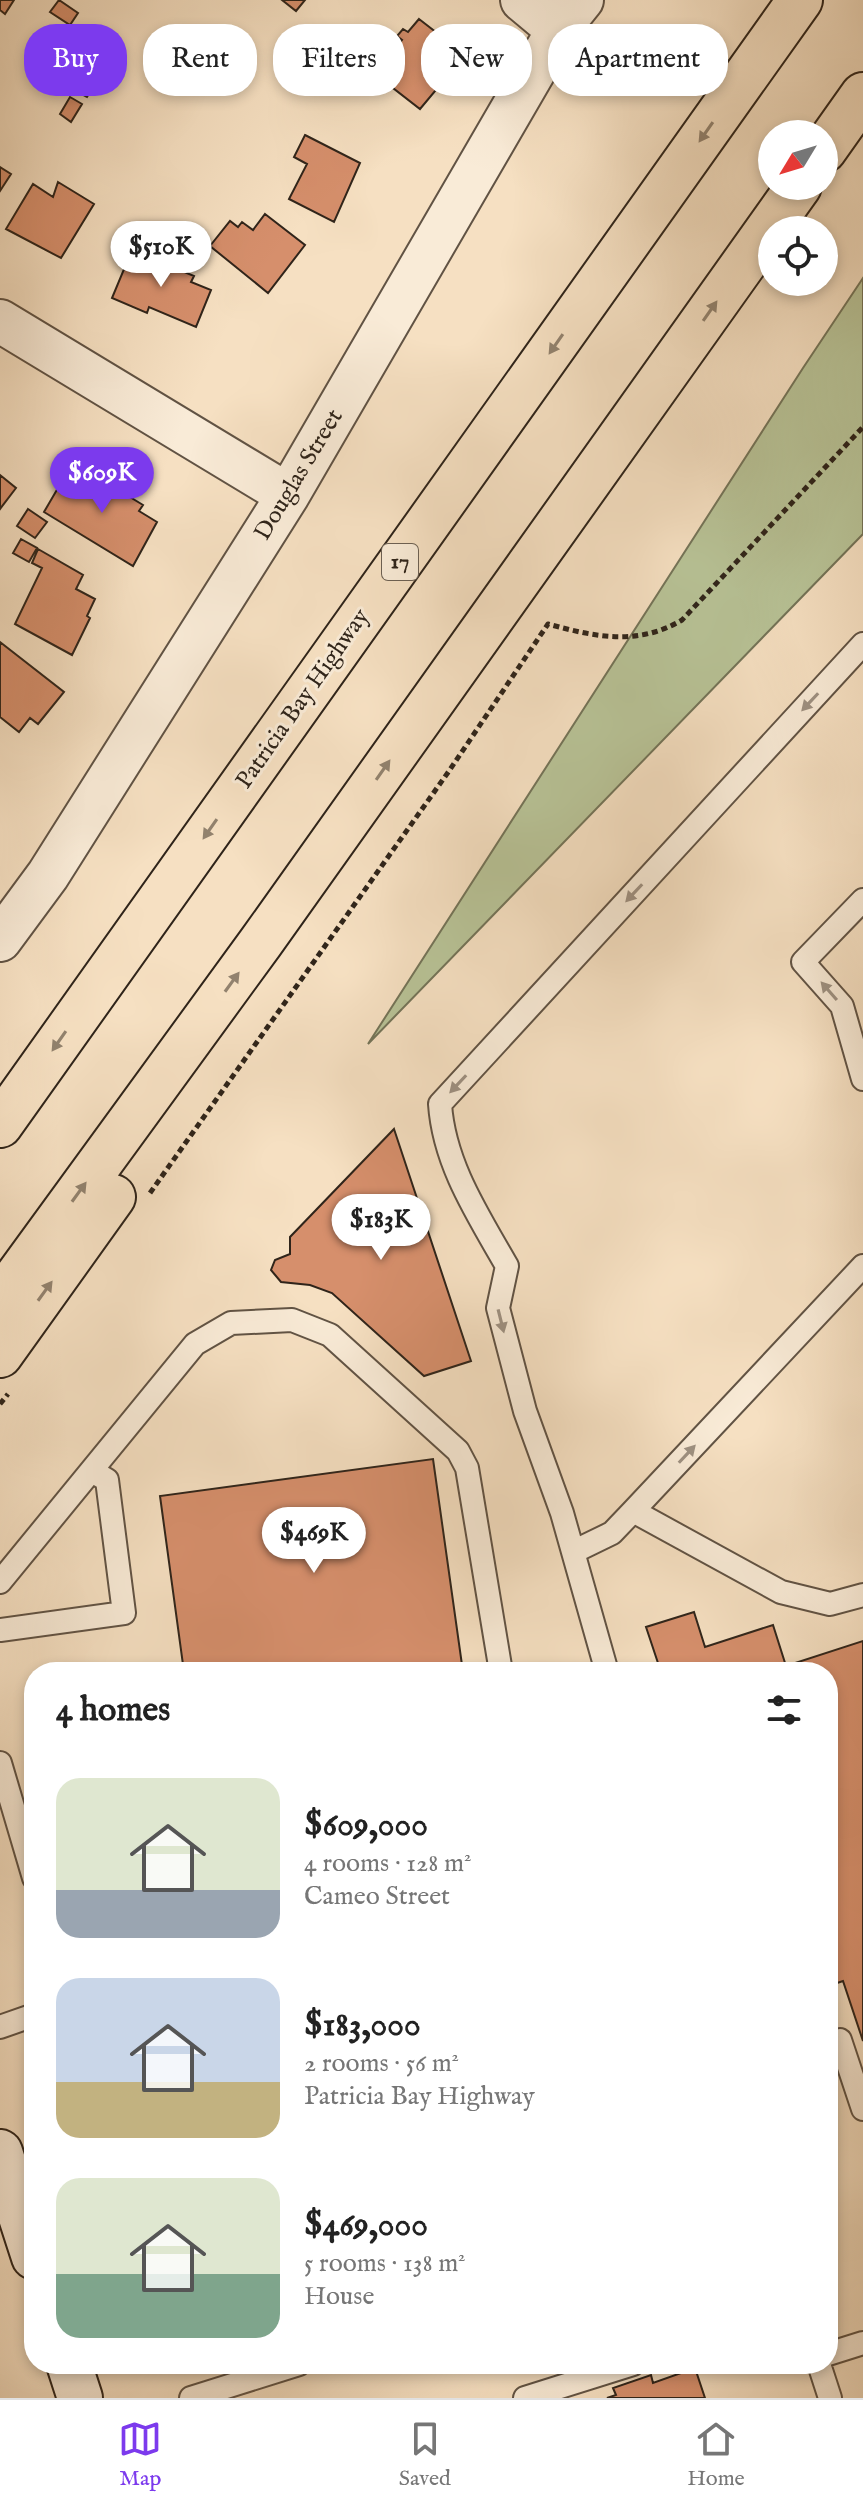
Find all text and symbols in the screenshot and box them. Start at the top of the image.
chip: Buy [24,24,127,96]
chip: Rent [143,24,257,96]
chip: Filters [273,24,405,96]
chip: New [421,24,532,96]
chip: Apartment [548,24,728,96]
north arrow [758,120,838,200]
map controls [758,120,838,296]
one-way arrow [699,122,715,142]
button: locate [758,216,838,296]
pin: $510K [105,221,217,289]
text: $510K [129,230,193,263]
one-way arrow [702,300,718,322]
one-way arrow [548,333,564,354]
street label: Douglas Street [248,404,350,546]
pin: $609K [46,447,158,515]
text: $609K [68,456,136,489]
road number: 17 [382,544,418,580]
street label: Patricia Bay Highway [229,603,377,795]
one-way arrow [802,692,820,711]
one-way arrow [375,760,390,781]
one-way arrow [203,819,218,840]
one-way arrow [626,883,644,902]
one-way arrow [224,971,240,993]
one-way arrow [820,982,838,1001]
one-way arrow [52,1031,68,1052]
one-way arrow [450,1075,468,1094]
one-way arrow [71,1181,87,1203]
pin: $183K [325,1194,437,1262]
text: $183K [350,1203,412,1236]
one-way arrow [37,1281,52,1302]
one-way arrow [496,1308,508,1333]
one-way arrow [677,1445,695,1464]
pin: $469K [258,1507,370,1575]
text: $469K [280,1516,348,1549]
icon: filters [762,1688,806,1732]
text: 4 homes [56,1689,170,1732]
text: $609,000 [304,1804,428,1847]
icon: home [120,1810,216,1906]
text: 4 rooms · 128 m² [304,1847,471,1880]
text: Cameo Street [304,1880,450,1913]
text: $183,000 [304,2004,421,2047]
icon: home [120,2010,216,2106]
text: 2 rooms · 56 m² [304,2047,459,2080]
text: Patricia Bay Highway [304,2080,535,2113]
text: $469,000 [304,2204,428,2247]
icon: home [120,2210,216,2306]
text: 5 rooms · 138 m² [304,2247,466,2280]
text: House [304,2280,374,2313]
tab: Map [118,2417,162,2493]
tab: Saved [399,2417,451,2493]
tab: Home [687,2417,745,2493]

